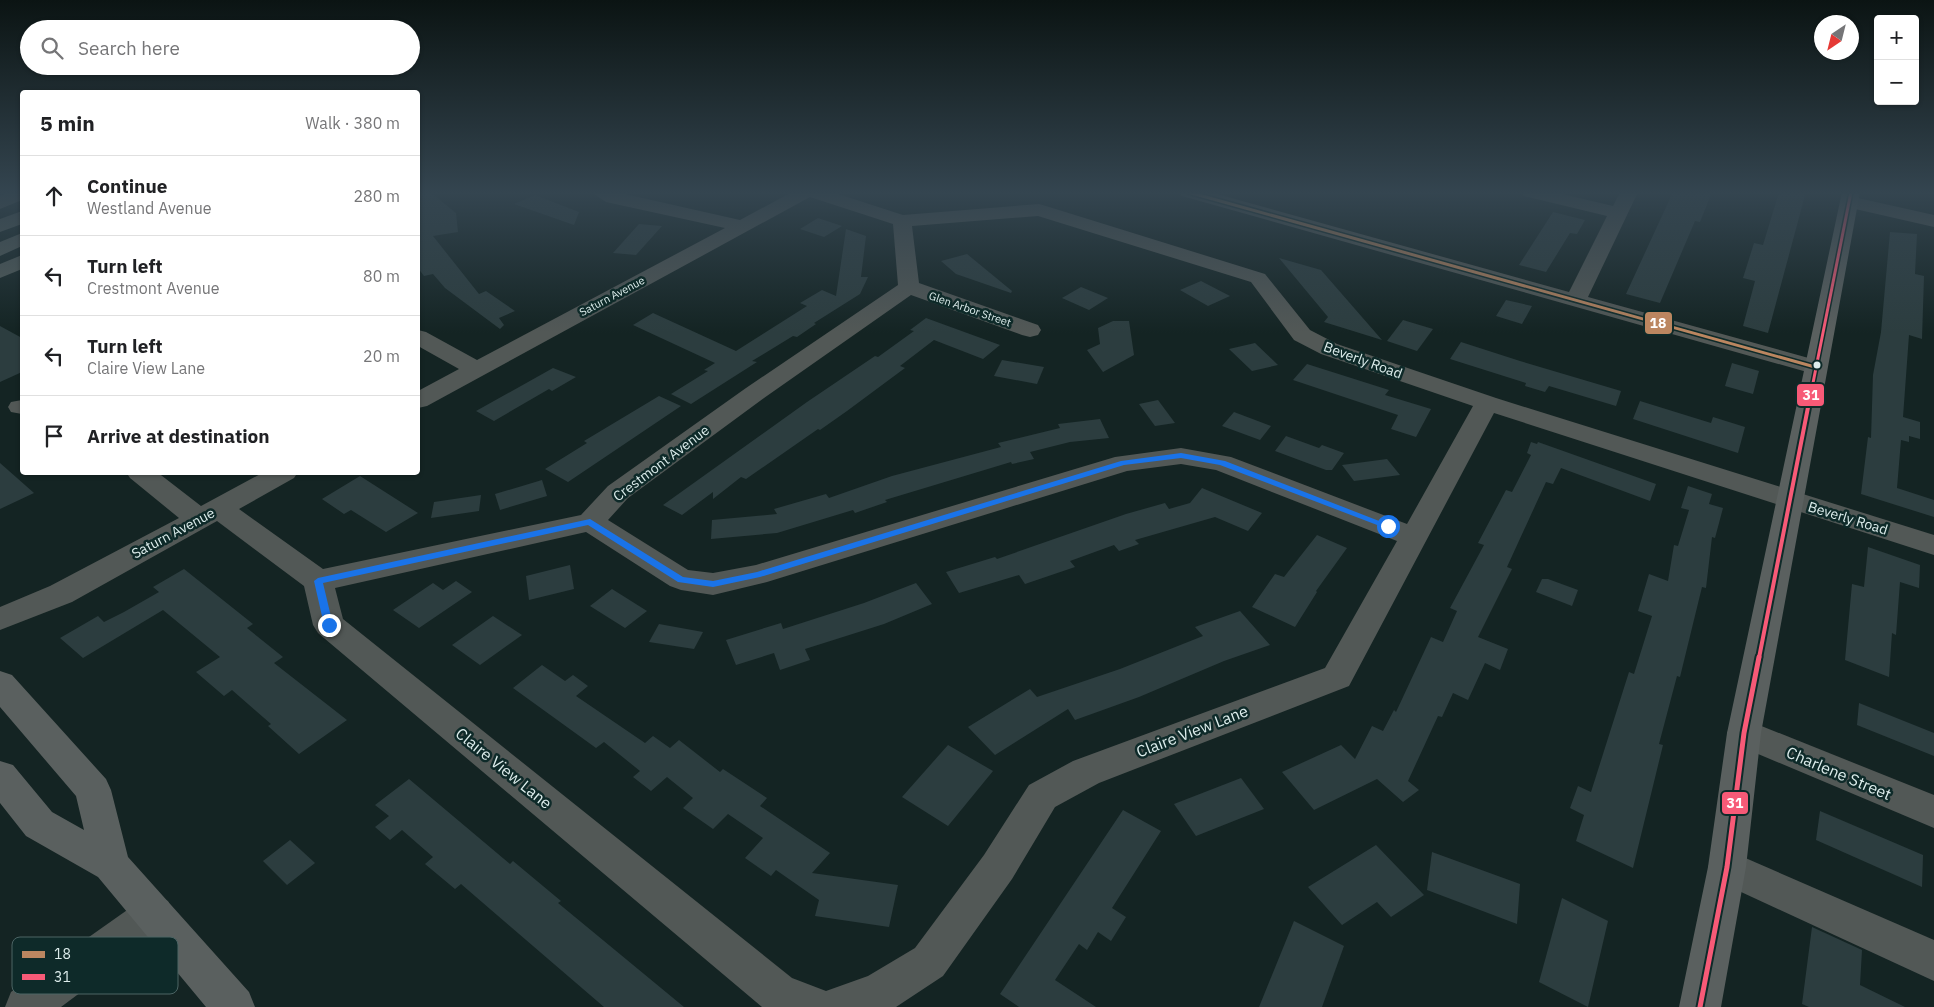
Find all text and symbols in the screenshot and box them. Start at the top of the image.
north arrow [1814,15,1859,60]
map controls [1874,15,1919,105]
button: + [1874,15,1919,60]
search box [20,20,420,75]
icon: search [38,34,66,62]
text: Search here [78,36,180,60]
button: − [1874,60,1919,105]
text: 5 min [40,109,95,137]
text: Walk · 380 m [305,113,400,133]
text: Continue [87,174,167,198]
icon: ahead [40,182,68,210]
text: 280 m [353,186,400,206]
text: Westland Avenue [87,198,212,218]
text: Turn left [87,254,163,278]
icon: left [40,262,68,290]
text: 80 m [363,266,400,286]
street label: Saturn Avenue [577,273,647,319]
text: Crestmont Avenue [87,278,220,298]
street label: Glen Arbor Street [927,288,1013,330]
line badge: 18 [1644,311,1673,335]
text: 18 [1650,314,1666,332]
text: Turn left [87,334,163,358]
street label: Beverly Road [1321,337,1405,383]
icon: left [40,342,68,370]
text: 20 m [363,346,400,366]
text: Claire View Lane [87,358,205,378]
unlabelled marker [1812,360,1822,370]
line badge: 31 [1796,383,1825,407]
text: 31 [1803,386,1820,404]
street label: Crestmont Avenue [609,421,713,505]
icon: arrive [40,422,68,450]
text: Arrive at destination [87,424,270,448]
street label: Beverly Road [1806,497,1890,539]
street label: Saturn Avenue [128,503,218,562]
route start [1377,515,1400,538]
route end [318,614,341,637]
street label: Claire View Lane [1133,700,1251,762]
street label: Claire View Lane [452,723,556,813]
street label: Charlene Street [1783,742,1895,804]
line badge: 31 [1721,791,1749,815]
text: 31 [1727,794,1744,812]
legend [12,937,178,994]
text: 18 [54,945,71,963]
text: 31 [54,968,71,986]

